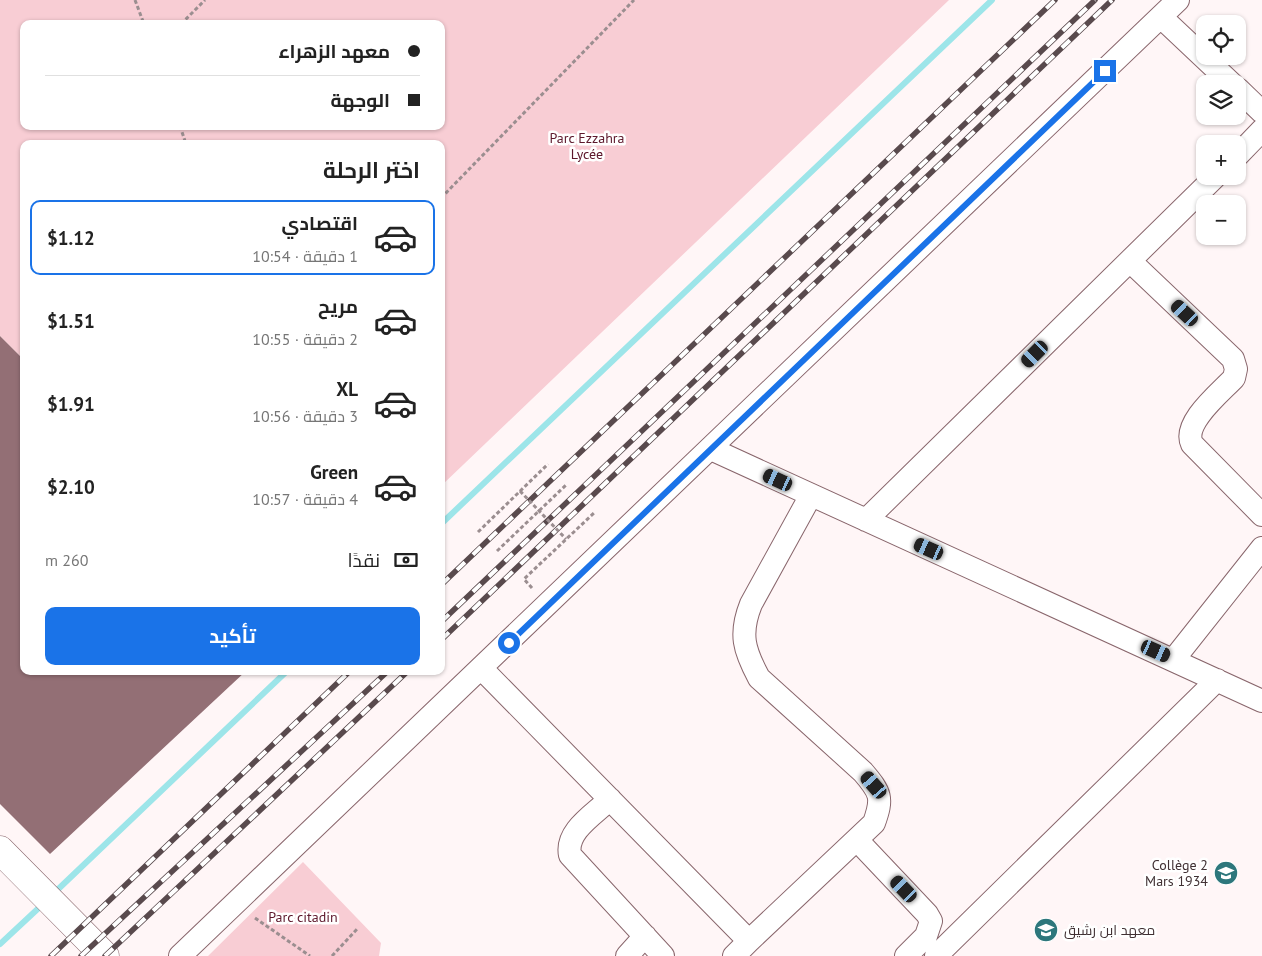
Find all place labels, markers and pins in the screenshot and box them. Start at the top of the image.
place label: Collège 2 Mars 1934 [1145,856,1208,890]
school or university icon: Collège 2 Mars 1934 [1213,860,1239,886]
school or university icon: معهد ابن رشيق [1033,917,1059,943]
place label: معهد ابن رشيق [1064,921,1155,939]

